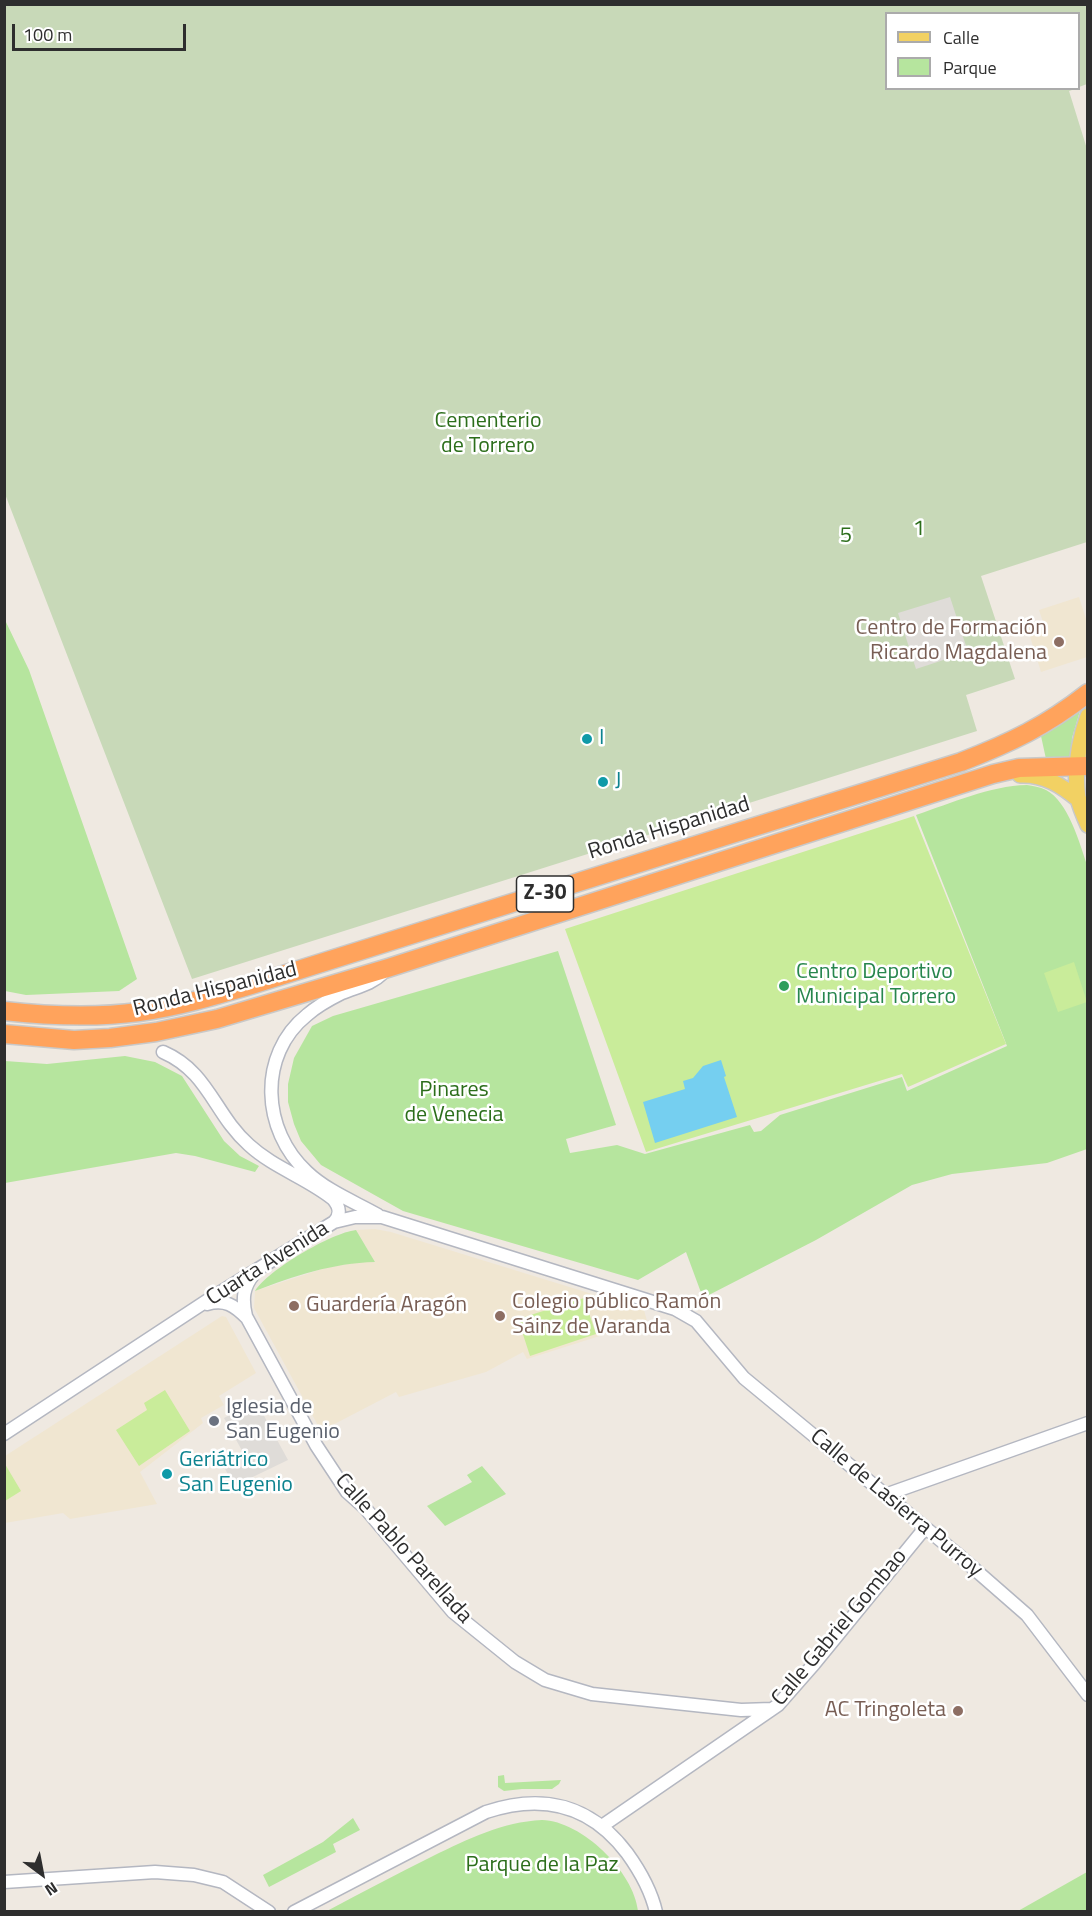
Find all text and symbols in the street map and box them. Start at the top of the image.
scale bar [15,12,189,50]
legend [885,12,1080,90]
text: 100 m [23,21,72,48]
text: Calle [943,24,979,51]
text: Parque [943,54,997,81]
park label: Cementerio de Torrero [435,409,541,460]
park label: 1 [913,517,925,543]
park label: 5 [840,524,852,550]
place label: Centro de Formación Ricardo Magdalena [856,616,1047,668]
marker: Centro de Formación Ricardo Magdalena [1052,635,1066,649]
place label: I [599,726,604,752]
marker: I [580,732,594,746]
place label: J [615,769,621,795]
marker: J [596,775,610,789]
street label: Ronda Hispanidad [585,792,753,866]
road number: Z-30 [516,876,574,912]
street label: Ronda Hispanidad [130,957,300,1023]
place label: Centro Deportivo Municipal Torrero [796,960,956,1011]
marker: Centro Deportivo Municipal Torrero [777,979,791,993]
park label: Pinares de Venecia [404,1078,504,1130]
street label: Cuarta Avenida [202,1216,334,1312]
place label: Colegio público Ramón Sáinz de Varanda [512,1290,721,1342]
place label: Guardería Aragón [306,1293,467,1319]
marker: Guardería Aragón [287,1299,301,1313]
marker: Colegio público Ramón Sáinz de Varanda [493,1309,507,1323]
place label: Iglesia de San Eugenio [226,1395,340,1446]
marker: Iglesia de San Eugenio [207,1414,221,1428]
street label: Calle de Lasierra Purroy [804,1424,988,1584]
place label: Geriátrico San Eugenio [179,1448,293,1500]
marker: Geriátrico San Eugenio [160,1467,174,1481]
street label: Calle Pablo Parellada [329,1469,477,1629]
street label: Calle Gabriel Gombao [767,1544,913,1712]
place label: AC Tringoleta [825,1698,946,1724]
marker: AC Tringoleta [951,1704,965,1718]
north arrow [12,1844,72,1904]
park label: Parque de la Paz [466,1853,618,1879]
text: N [40,1876,63,1902]

